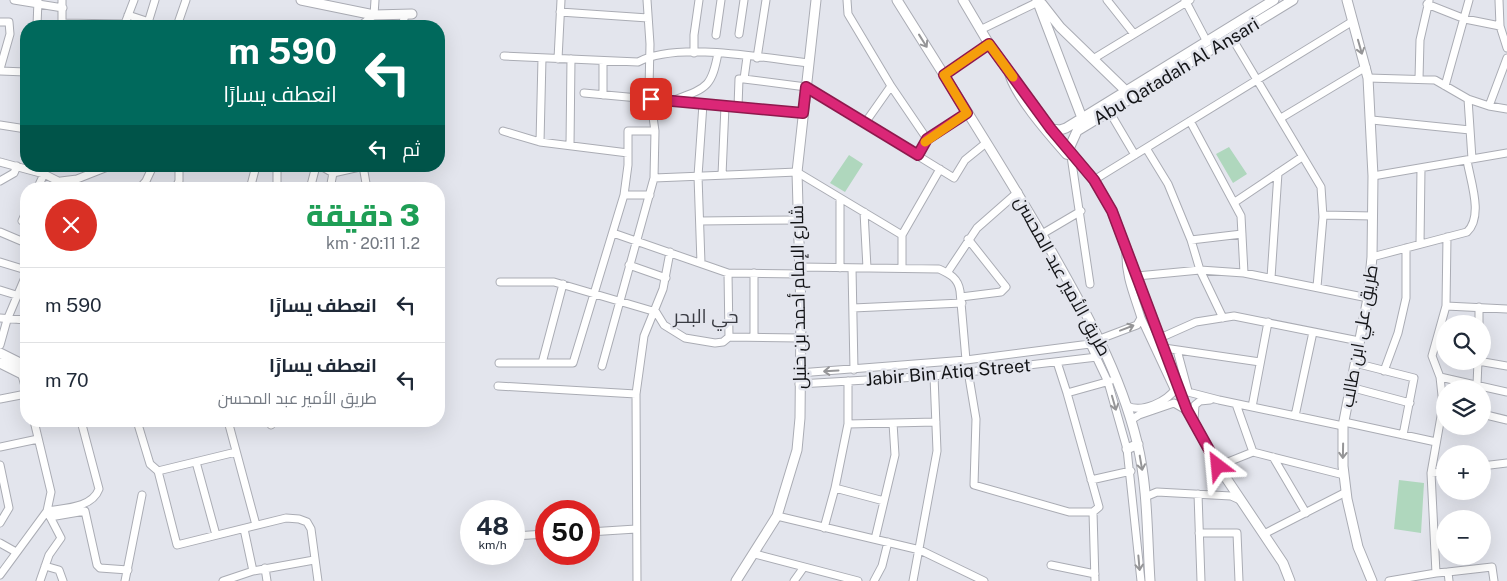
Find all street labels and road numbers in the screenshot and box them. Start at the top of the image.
street label: Abu Qatadah Al Ansari [1089,13,1263,129]
street label: طريق الأمير عبد المحسن [1009,193,1116,360]
street label: شارع الإمام أحمد بن حنبل [786,205,812,389]
street label: طريق علي ابن طالب [1336,263,1386,410]
street label: Jabir Bin Atiq Street [864,354,1032,390]

